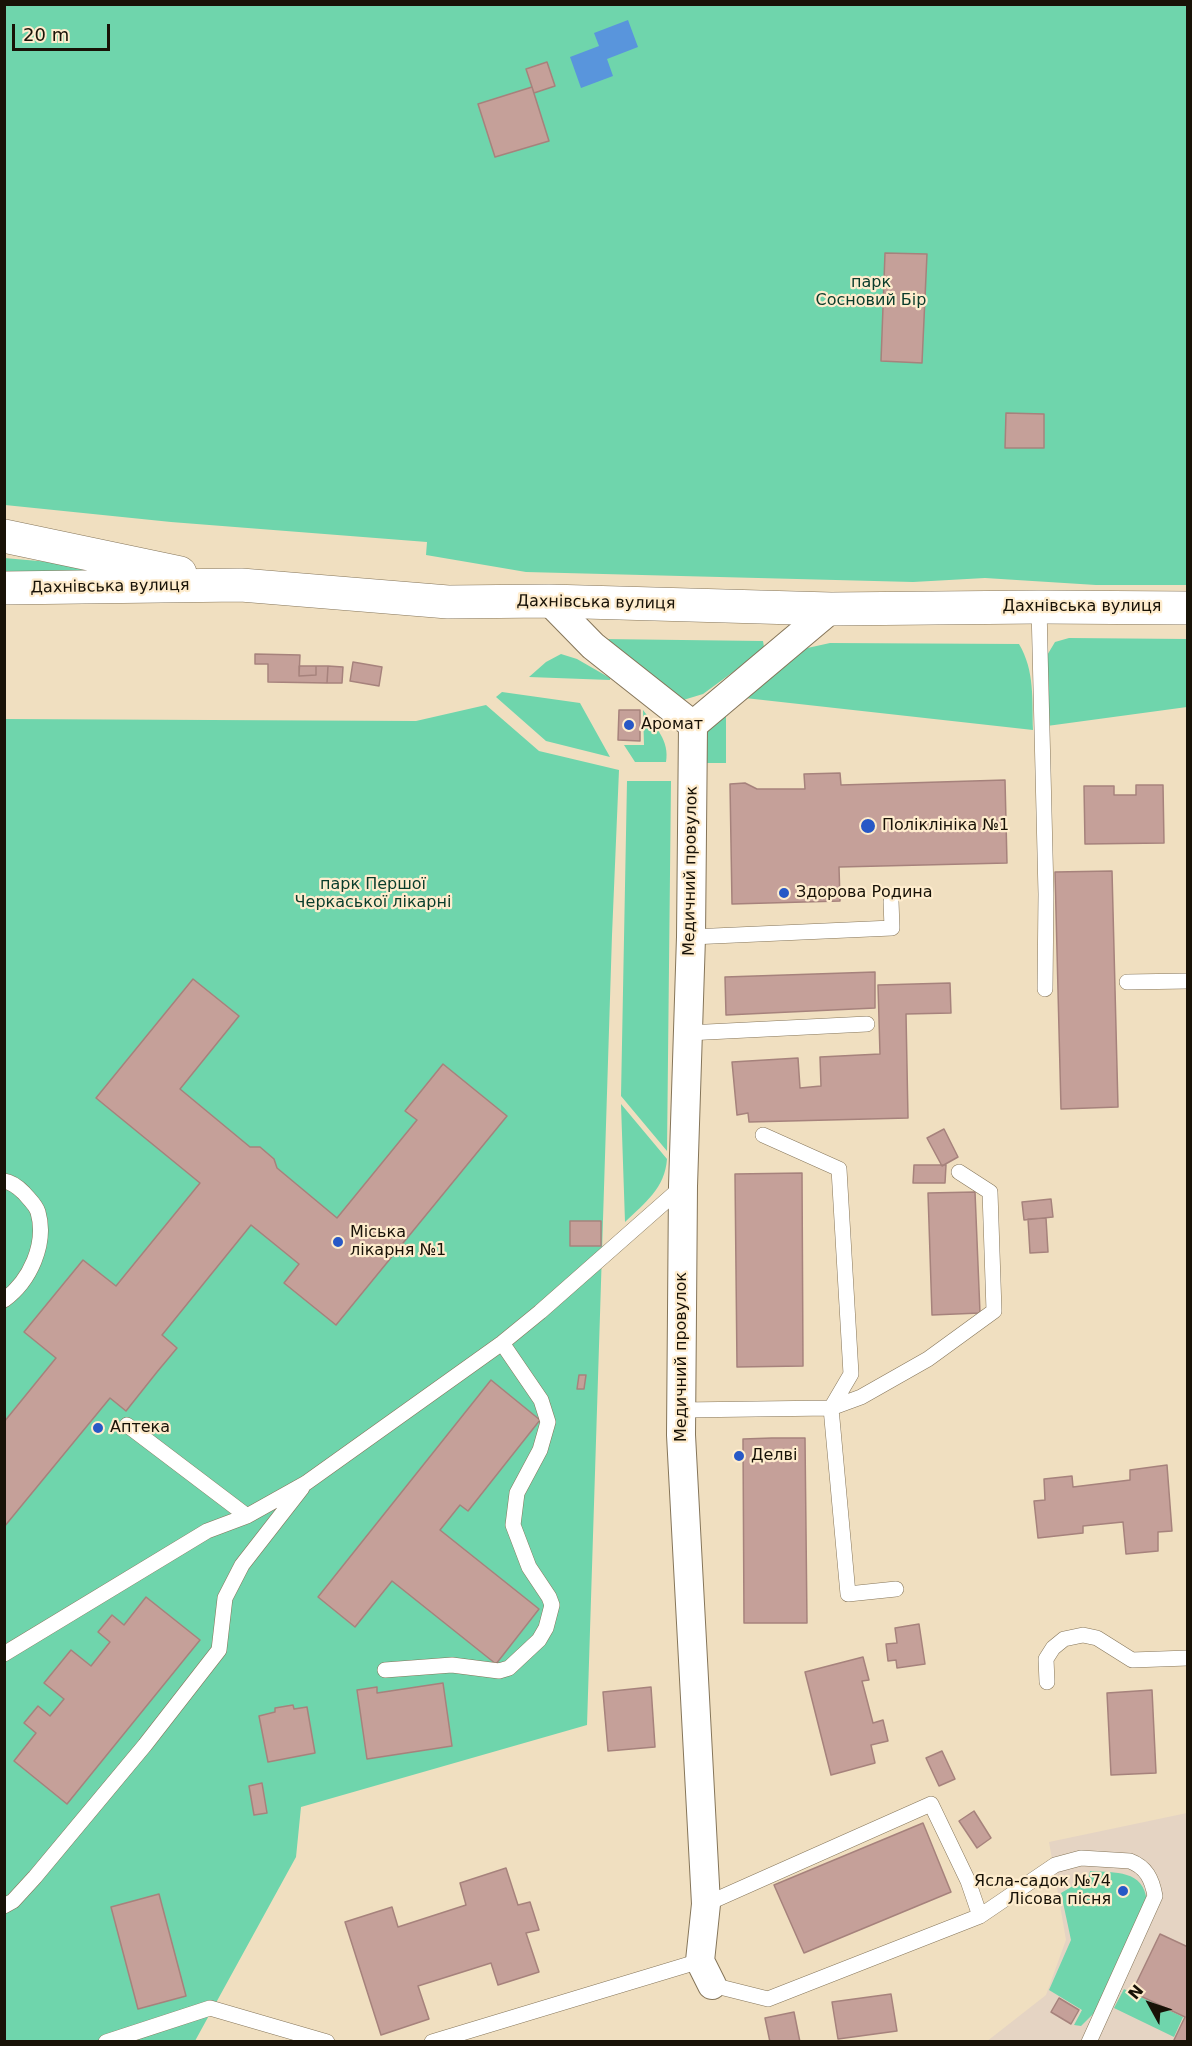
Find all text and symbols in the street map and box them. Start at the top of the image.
scale bar [15,12,112,50]
text: 20 m [23,24,69,45]
park label: парк Сосновий Бір [816,273,926,311]
street label: Дахнівська вулиця [30,576,190,598]
street label: Дахнівська вулиця [516,592,676,614]
street label: Дахнівська вулиця [1003,597,1161,617]
place label: Аромат [641,715,703,735]
marker: Аромат [622,718,636,732]
street label: Медичний провулок [680,786,702,956]
place label: Поліклініка №1 [882,816,1009,836]
marker: Поліклініка №1 [859,817,877,835]
park label: парк Першої Черкаської лікарні [295,875,451,913]
place label: Здорова Родина [796,883,933,903]
marker: Здорова Родина [777,886,791,900]
place label: Міська лікарня №1 [350,1223,446,1261]
marker: Міська лікарня №1 [331,1235,345,1249]
street label: Медичний провулок [672,1272,692,1442]
place label: Аптека [110,1418,170,1438]
marker: Аптека [91,1421,105,1435]
place label: Делві [751,1446,797,1466]
marker: Делві [732,1449,746,1463]
place label: Ясла-садок №74 Лісова пісня [974,1872,1111,1910]
marker: Ясла-садок №74 Лісова пісня [1116,1884,1130,1898]
north arrow [1120,1974,1180,2034]
text: N [1124,1981,1147,2003]

